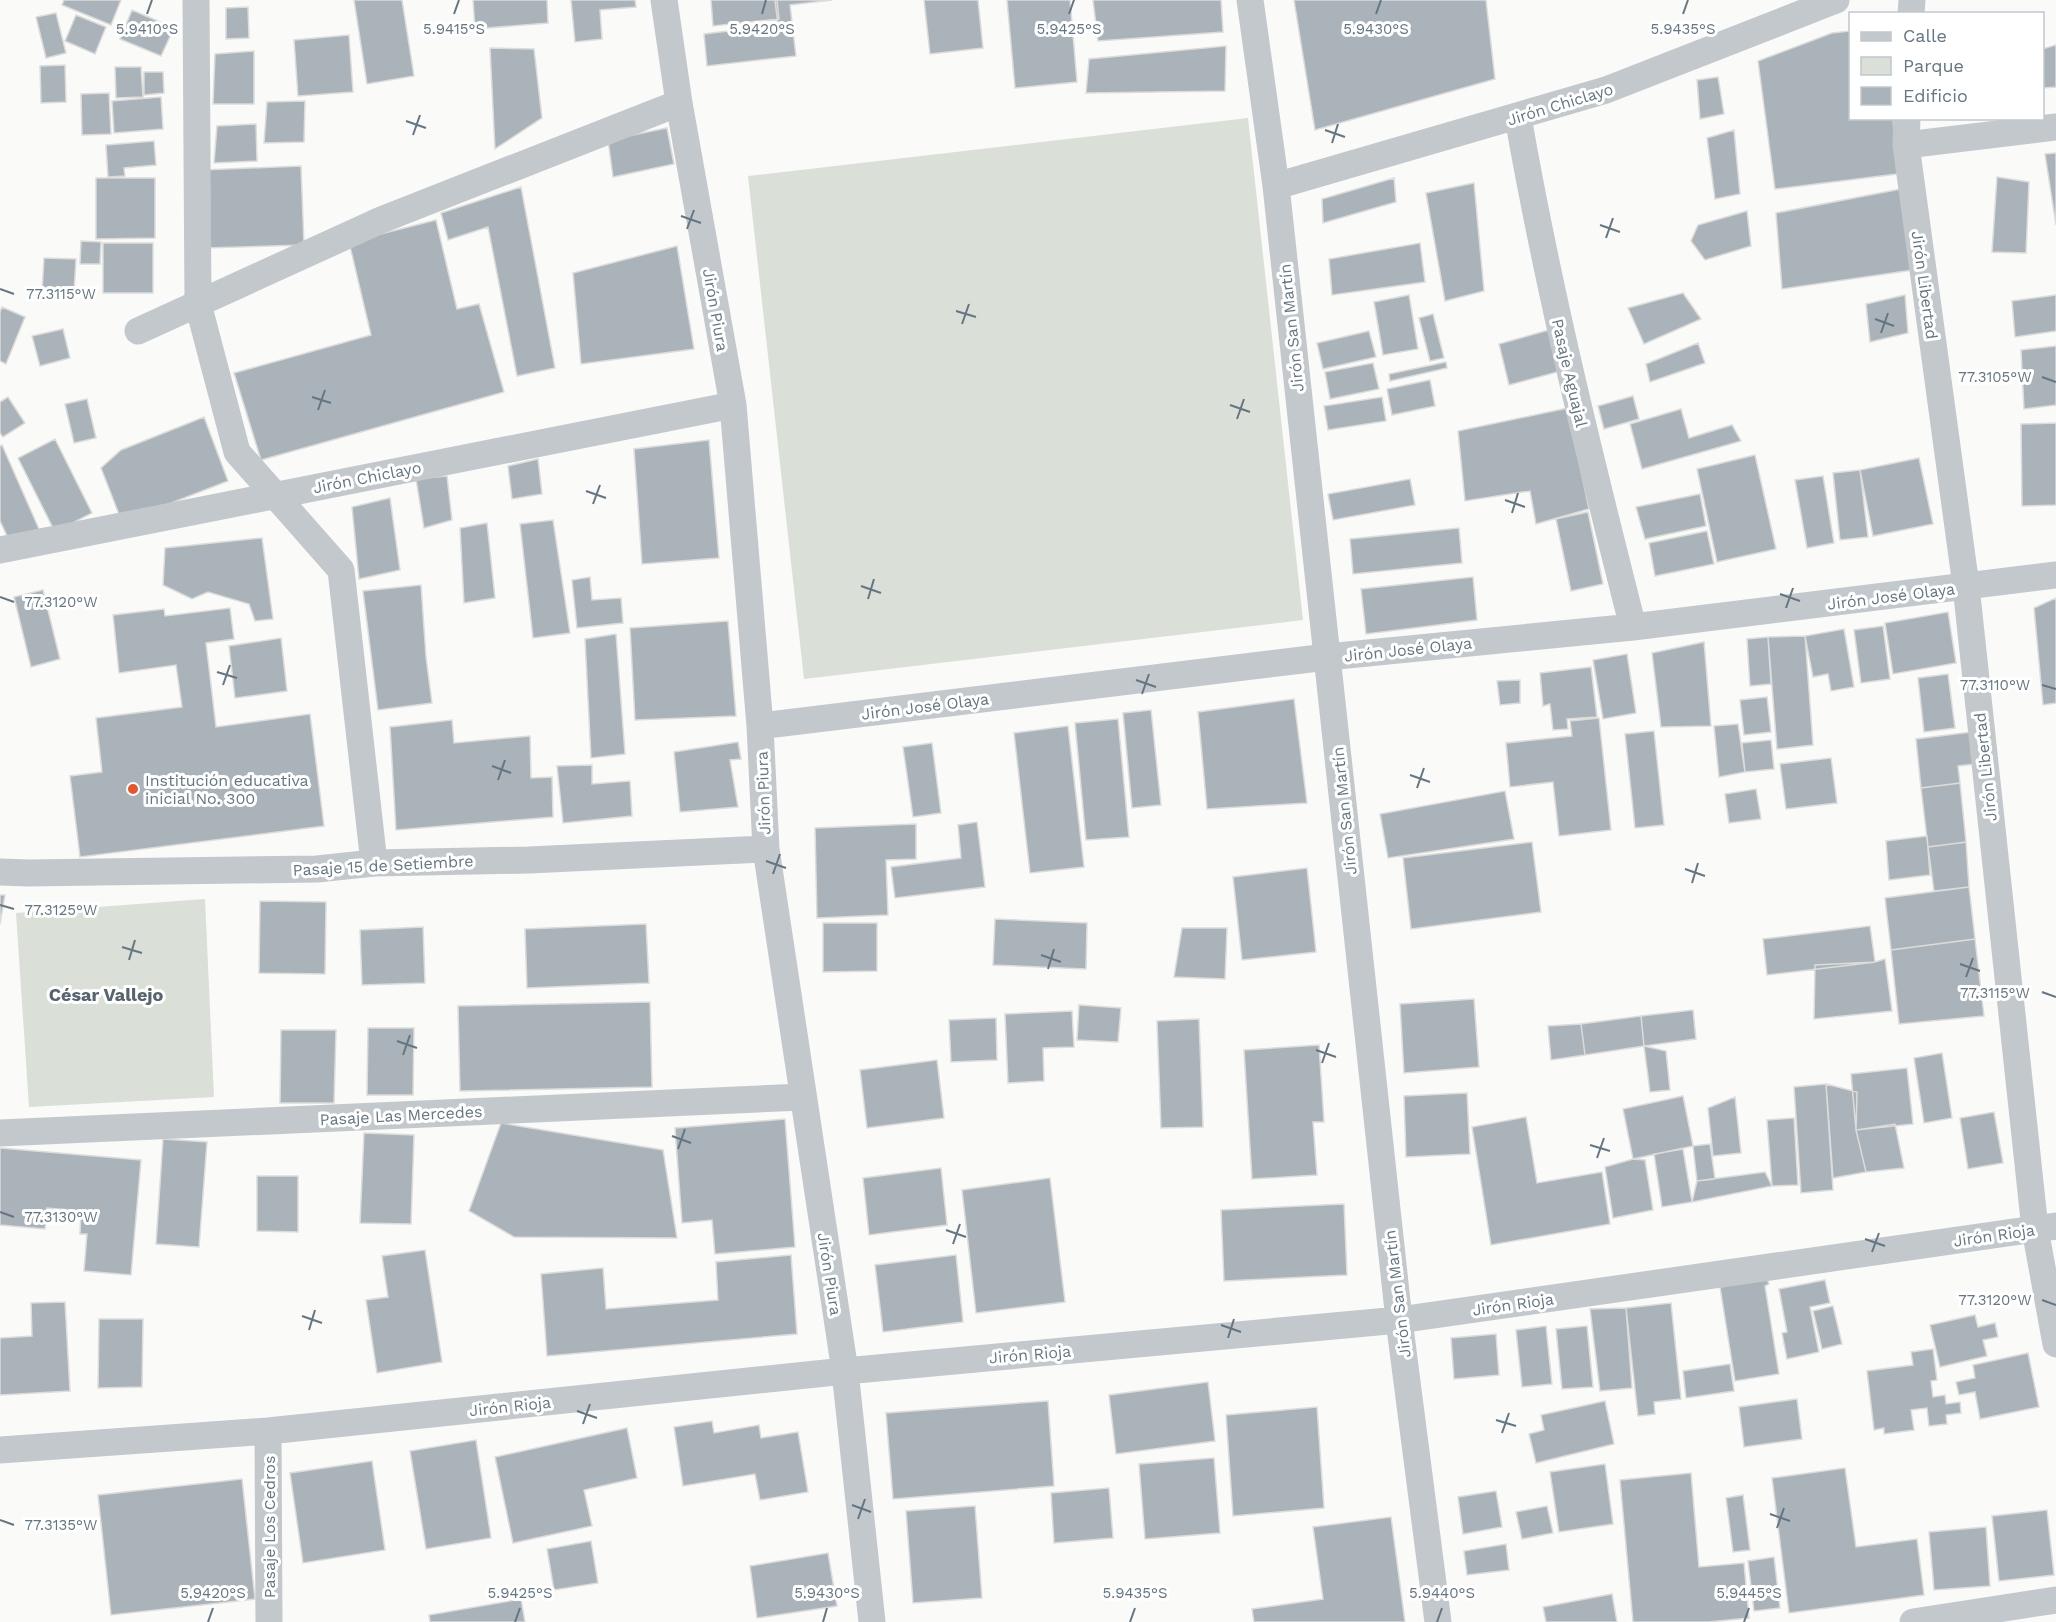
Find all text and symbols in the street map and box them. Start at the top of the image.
legend [1849,12,2044,120]
text: 5.9410°S [116,20,178,38]
text: 5.9415°S [423,20,485,38]
text: 5.9420°S [729,20,795,38]
text: 5.9425°S [1036,20,1102,38]
text: 5.9430°S [1343,20,1409,38]
text: 5.9435°S [1650,20,1716,38]
text: Calle [1903,25,1947,46]
text: Parque [1903,55,1964,76]
street label: Jirón Chiclayo [1505,79,1615,130]
text: Edificio [1903,85,1968,106]
street label: Jirón Libertad [1907,230,1942,341]
street label: Jirón San Martín [1275,263,1308,393]
street label: Jirón Piura [699,267,732,353]
text: 77.3115°W [26,285,96,303]
street label: Pasaje Aguajal [1548,317,1591,429]
text: 77.3105°W [1958,368,2032,386]
street label: Jirón Chiclayo [311,458,423,497]
street label: Jirón José Olaya [1826,579,1956,614]
text: 77.3120°W [24,593,98,611]
street label: Jirón José Olaya [1343,633,1473,666]
text: 77.3110°W [1960,676,2030,694]
street label: Jirón José Olaya [860,689,990,724]
street label: Jirón Libertad [1970,712,2001,822]
street label: Jirón San Martín [1328,746,1361,876]
street label: Jirón Piura [753,751,774,835]
place label: Institución educativa inicial No. 300 [145,771,309,808]
marker: Institución educativa inicial No. 300 [126,782,140,796]
street label: Pasaje 15 de Setiembre [292,851,474,880]
text: 77.3125°W [25,901,97,919]
district label: César Vallejo [49,984,163,1005]
text: 77.3115°W [1960,984,2030,1002]
street label: Pasaje Las Mercedes [319,1102,483,1129]
text: 77.3130°W [24,1208,98,1226]
street label: Jirón Rioja [1952,1220,2036,1251]
street label: Jirón San Martín [1380,1229,1415,1359]
street label: Jirón Piura [814,1231,845,1317]
street label: Jirón Rioja [1471,1289,1555,1320]
text: 77.3120°W [1958,1291,2032,1309]
street label: Jirón Rioja [988,1341,1072,1368]
street label: Jirón Rioja [468,1393,552,1420]
street label: Pasaje Los Cedros [260,1456,279,1598]
text: 77.3135°W [25,1516,97,1534]
text: 5.9420°S [180,1584,246,1602]
text: 5.9425°S [487,1584,553,1602]
text: 5.9430°S [794,1584,860,1602]
text: 5.9435°S [1102,1584,1168,1602]
text: 5.9440°S [1409,1584,1475,1602]
text: 5.9445°S [1716,1584,1782,1602]

